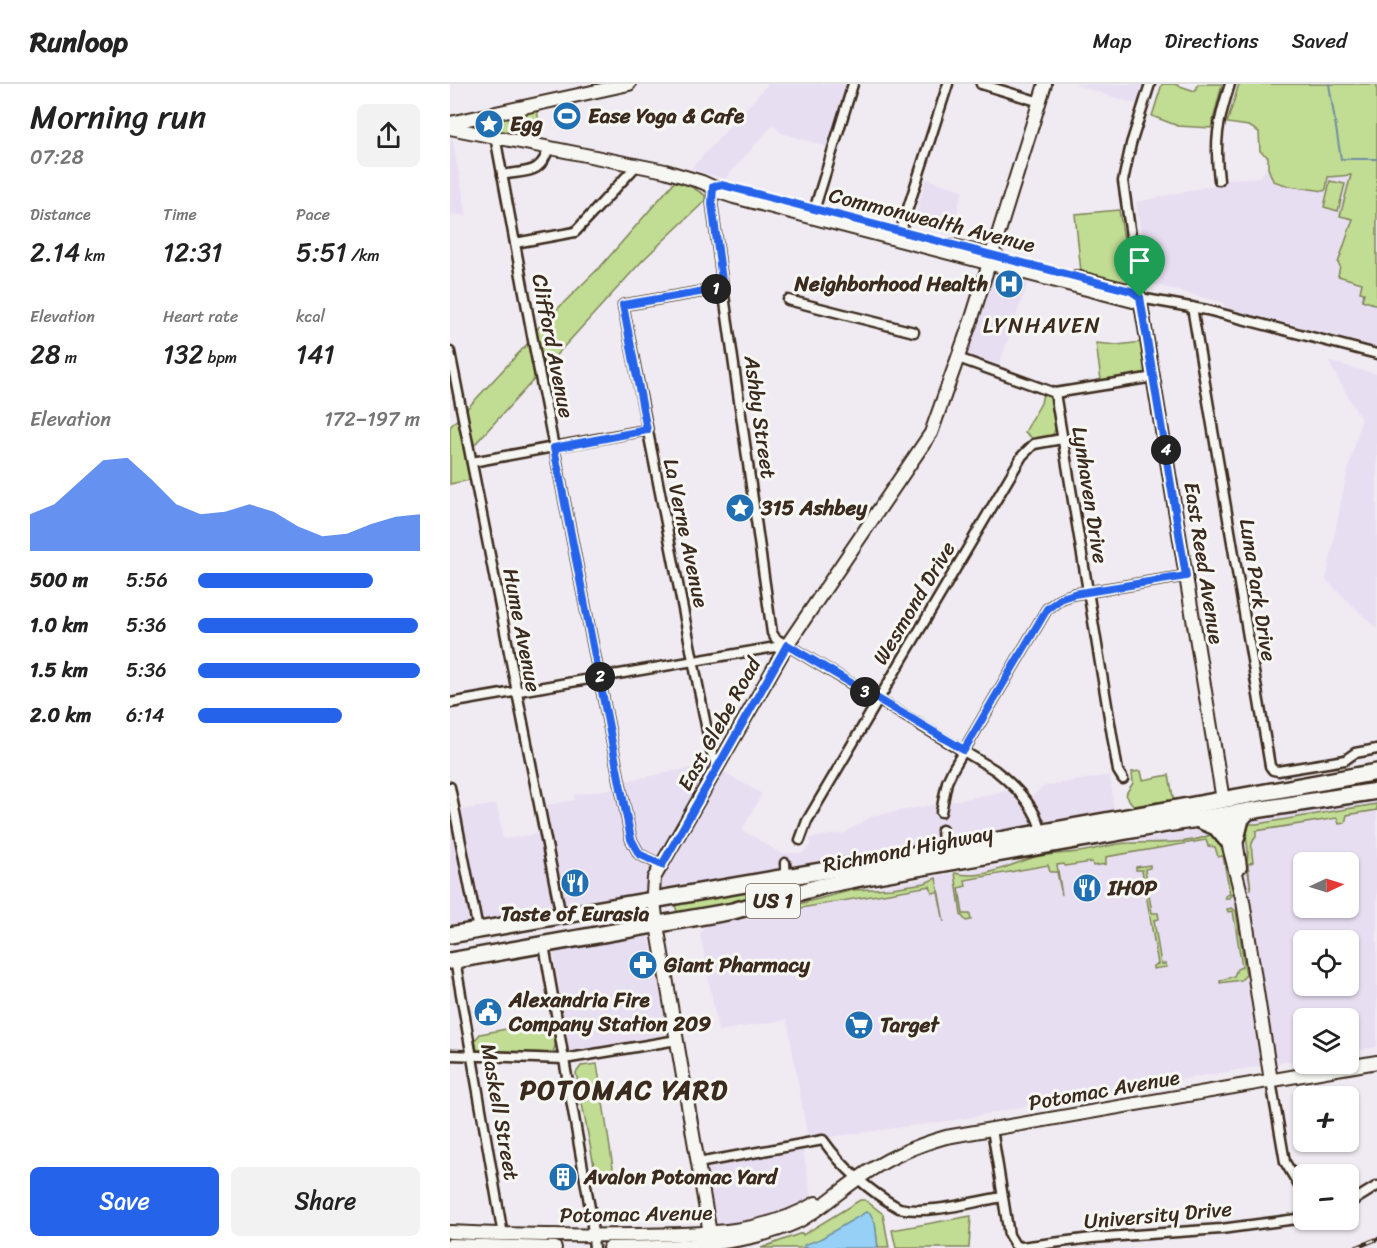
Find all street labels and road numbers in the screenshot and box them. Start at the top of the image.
street label: Commonwealth Avenue [825,176,1039,264]
street label: Clifford Avenue [520,271,586,422]
street label: Ashby Street [732,352,787,481]
street label: Lynhaven Drive [1060,424,1120,566]
street label: La Verne Avenue [652,455,720,611]
street label: East Reed Avenue [1172,479,1236,647]
street label: Luna Park Drive [1228,516,1288,664]
street label: Wesmond Drive [862,534,966,672]
street label: Hume Avenue [491,565,553,695]
street label: East Glebe Road [666,648,773,798]
street label: Richmond Highway [820,814,997,884]
road number: US 1 [746,884,800,918]
street label: Maskell Street [469,1041,531,1183]
street label: Potomac Avenue [1025,1058,1183,1122]
street label: University Drive [1082,1190,1234,1240]
street label: Potomac Avenue [559,1194,713,1234]

